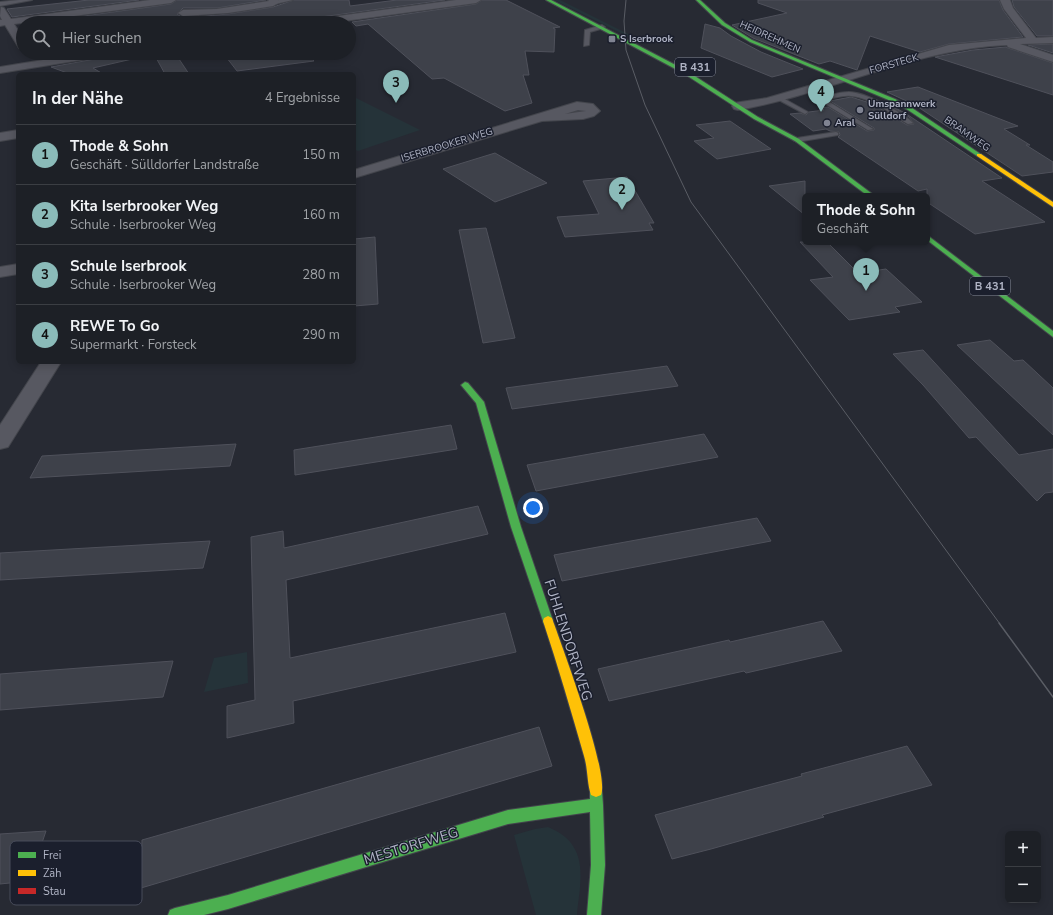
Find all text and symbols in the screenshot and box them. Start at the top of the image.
search box [16,16,356,60]
street label: HEIDREHMEN [737,17,803,57]
icon: search [30,27,52,49]
text: Hier suchen [62,28,142,48]
place label: S Iserbrook [620,32,673,46]
marker: S Iserbrook [607,34,617,44]
street label: FORSTECK [868,50,921,78]
road number: B 431 [675,58,715,76]
pin: 3 [383,70,409,103]
pin: 4 [808,79,834,112]
text: In der Nähe [32,87,123,110]
text: 4 Ergebnisse [265,89,340,107]
place label: Umspannwerk Sülldorf [868,97,936,123]
marker: Umspannwerk Sülldorf [855,105,865,115]
street label: BRAMWEG [941,113,993,155]
place label: Aral [835,116,856,130]
marker: Aral [822,118,832,128]
street label: ISERBROOKER WEG [399,124,495,166]
text: Thode & Sohn [70,136,169,156]
text: 1 [41,146,49,164]
text: 150 m [302,146,340,164]
text: Geschäft · Sülldorfer Landstraße [70,156,259,174]
pin: 2 [609,177,635,210]
popup [802,193,930,245]
text: Kita Iserbrooker Weg [70,196,218,216]
text: Thode & Sohn [817,200,915,220]
text: 2 [41,206,49,224]
text: 160 m [302,206,340,224]
text: Schule · Iserbrooker Weg [70,216,216,234]
text: Geschäft [817,220,868,238]
text: Schule Iserbrook [70,256,187,276]
pin: 1 [853,258,879,291]
text: 3 [41,266,49,284]
text: 280 m [302,266,340,284]
text: Schule · Iserbrooker Weg [70,276,216,294]
road number: B 431 [970,277,1010,295]
text: REWE To Go [70,316,159,336]
text: 4 [41,326,49,344]
text: 290 m [302,326,340,344]
text: Supermarkt · Forsteck [70,336,196,354]
your location [523,498,543,518]
street label: FUHLENDORFWEG [539,577,597,703]
street label: MESTORFWEG [361,823,461,869]
map controls [1005,831,1041,903]
button: + [1005,831,1041,867]
legend [10,841,142,905]
text: Frei [43,848,61,863]
text: Zäh [43,866,61,881]
button: − [1005,867,1041,903]
text: Stau [43,884,66,899]

